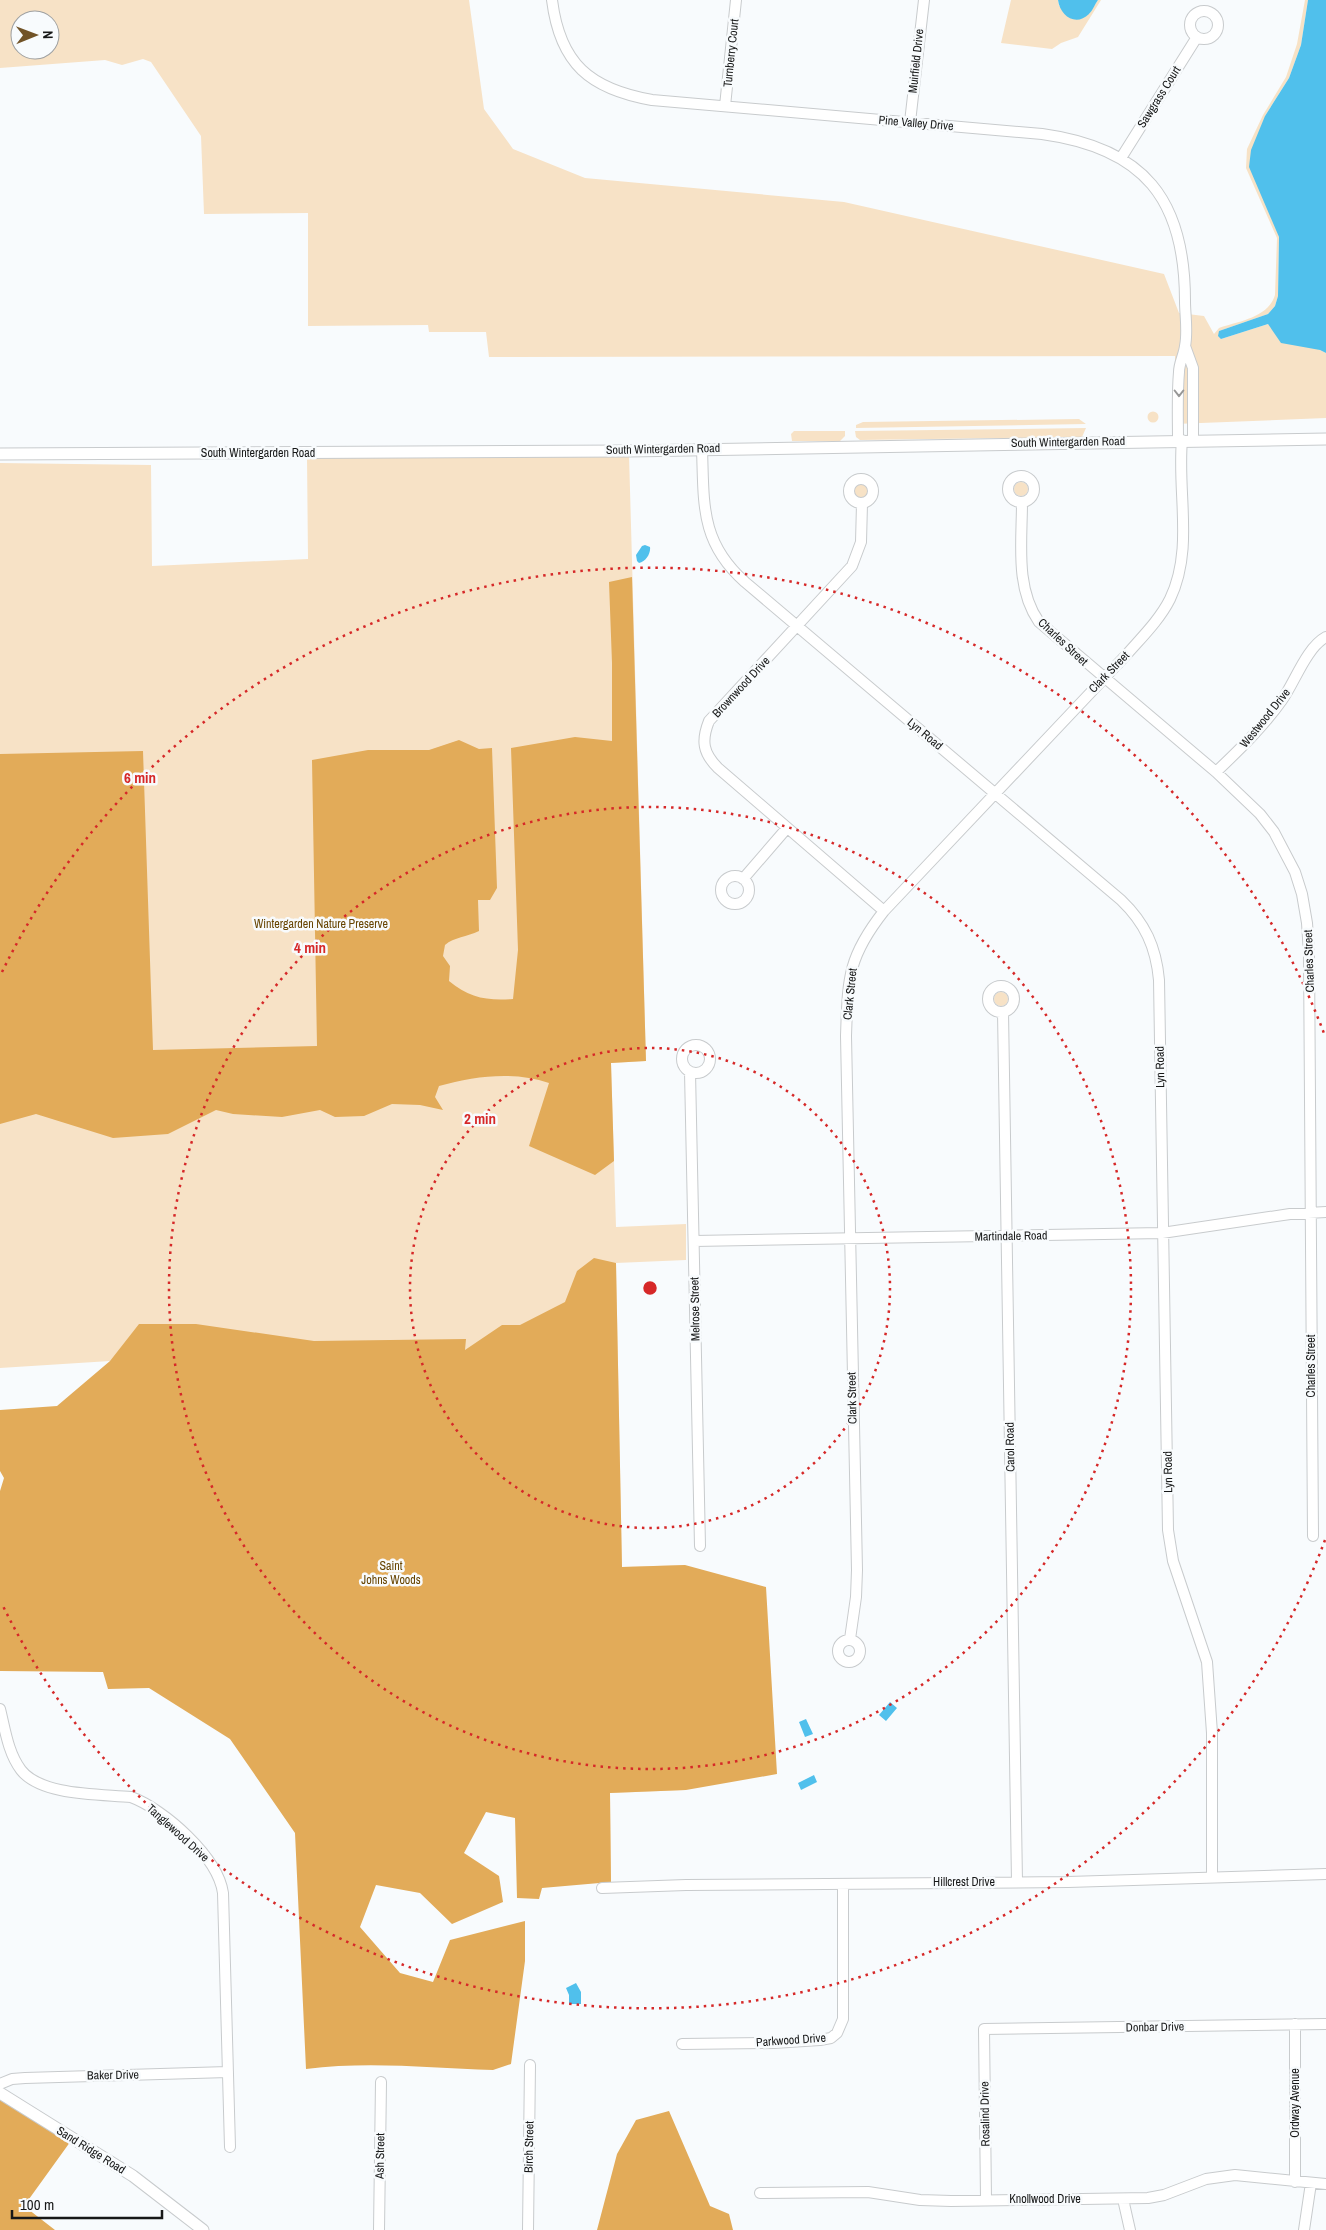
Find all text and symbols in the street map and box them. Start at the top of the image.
north arrow [10,10,60,60]
street label: Turnberry Court [719,18,743,88]
street label: Muirfield Drive [905,28,927,94]
text: N [39,30,57,39]
street label: Sawgrass Court [1134,63,1184,131]
street label: Pine Valley Drive [878,112,954,134]
one-way arrow [1173,389,1184,397]
street label: South Wintergarden Road [1011,433,1125,451]
street label: South Wintergarden Road [606,440,720,458]
street label: South Wintergarden Road [201,445,315,461]
street label: Charles Street [1035,615,1092,669]
street label: Clark Street [1085,648,1133,696]
street label: Brownwood Drive [709,653,773,721]
street label: Westwood Drive [1236,685,1294,751]
street label: Lyn Road [904,714,946,754]
text: 6 min [124,767,156,788]
park label: Wintergarden Nature Preserve [254,916,388,932]
street label: Charles Street [1300,929,1318,993]
text: 4 min [294,937,326,958]
street label: Clark Street [839,967,861,1021]
street label: Lyn Road [1152,1046,1168,1088]
text: 2 min [464,1108,496,1129]
street label: Martindale Road [974,1227,1048,1245]
street label: Melrose Street [686,1277,704,1341]
centre of rings [641,1279,659,1297]
street label: Charles Street [1303,1334,1319,1397]
street label: Clark Street [844,1372,860,1424]
street label: Carol Road [1002,1422,1018,1472]
street label: Lyn Road [1160,1451,1176,1493]
park label: Saint Johns Woods [361,1558,421,1588]
street label: Tanglewood Drive [143,1801,213,1865]
street label: Hillcrest Drive [933,1874,995,1890]
street label: Donbar Drive [1126,2018,1184,2036]
street label: Parkwood Drive [756,2030,826,2050]
street label: Baker Drive [87,2067,139,2083]
street label: Ordway Avenue [1287,2068,1303,2138]
street label: Rosalind Drive [976,2081,994,2147]
street label: Birch Street [521,2121,537,2173]
street label: Sand Ridge Road [54,2122,128,2178]
street label: Ash Street [372,2133,388,2180]
scale bar [12,2188,162,2220]
street label: Knollwood Drive [1009,2191,1081,2207]
text: 100 m [20,2194,54,2215]

